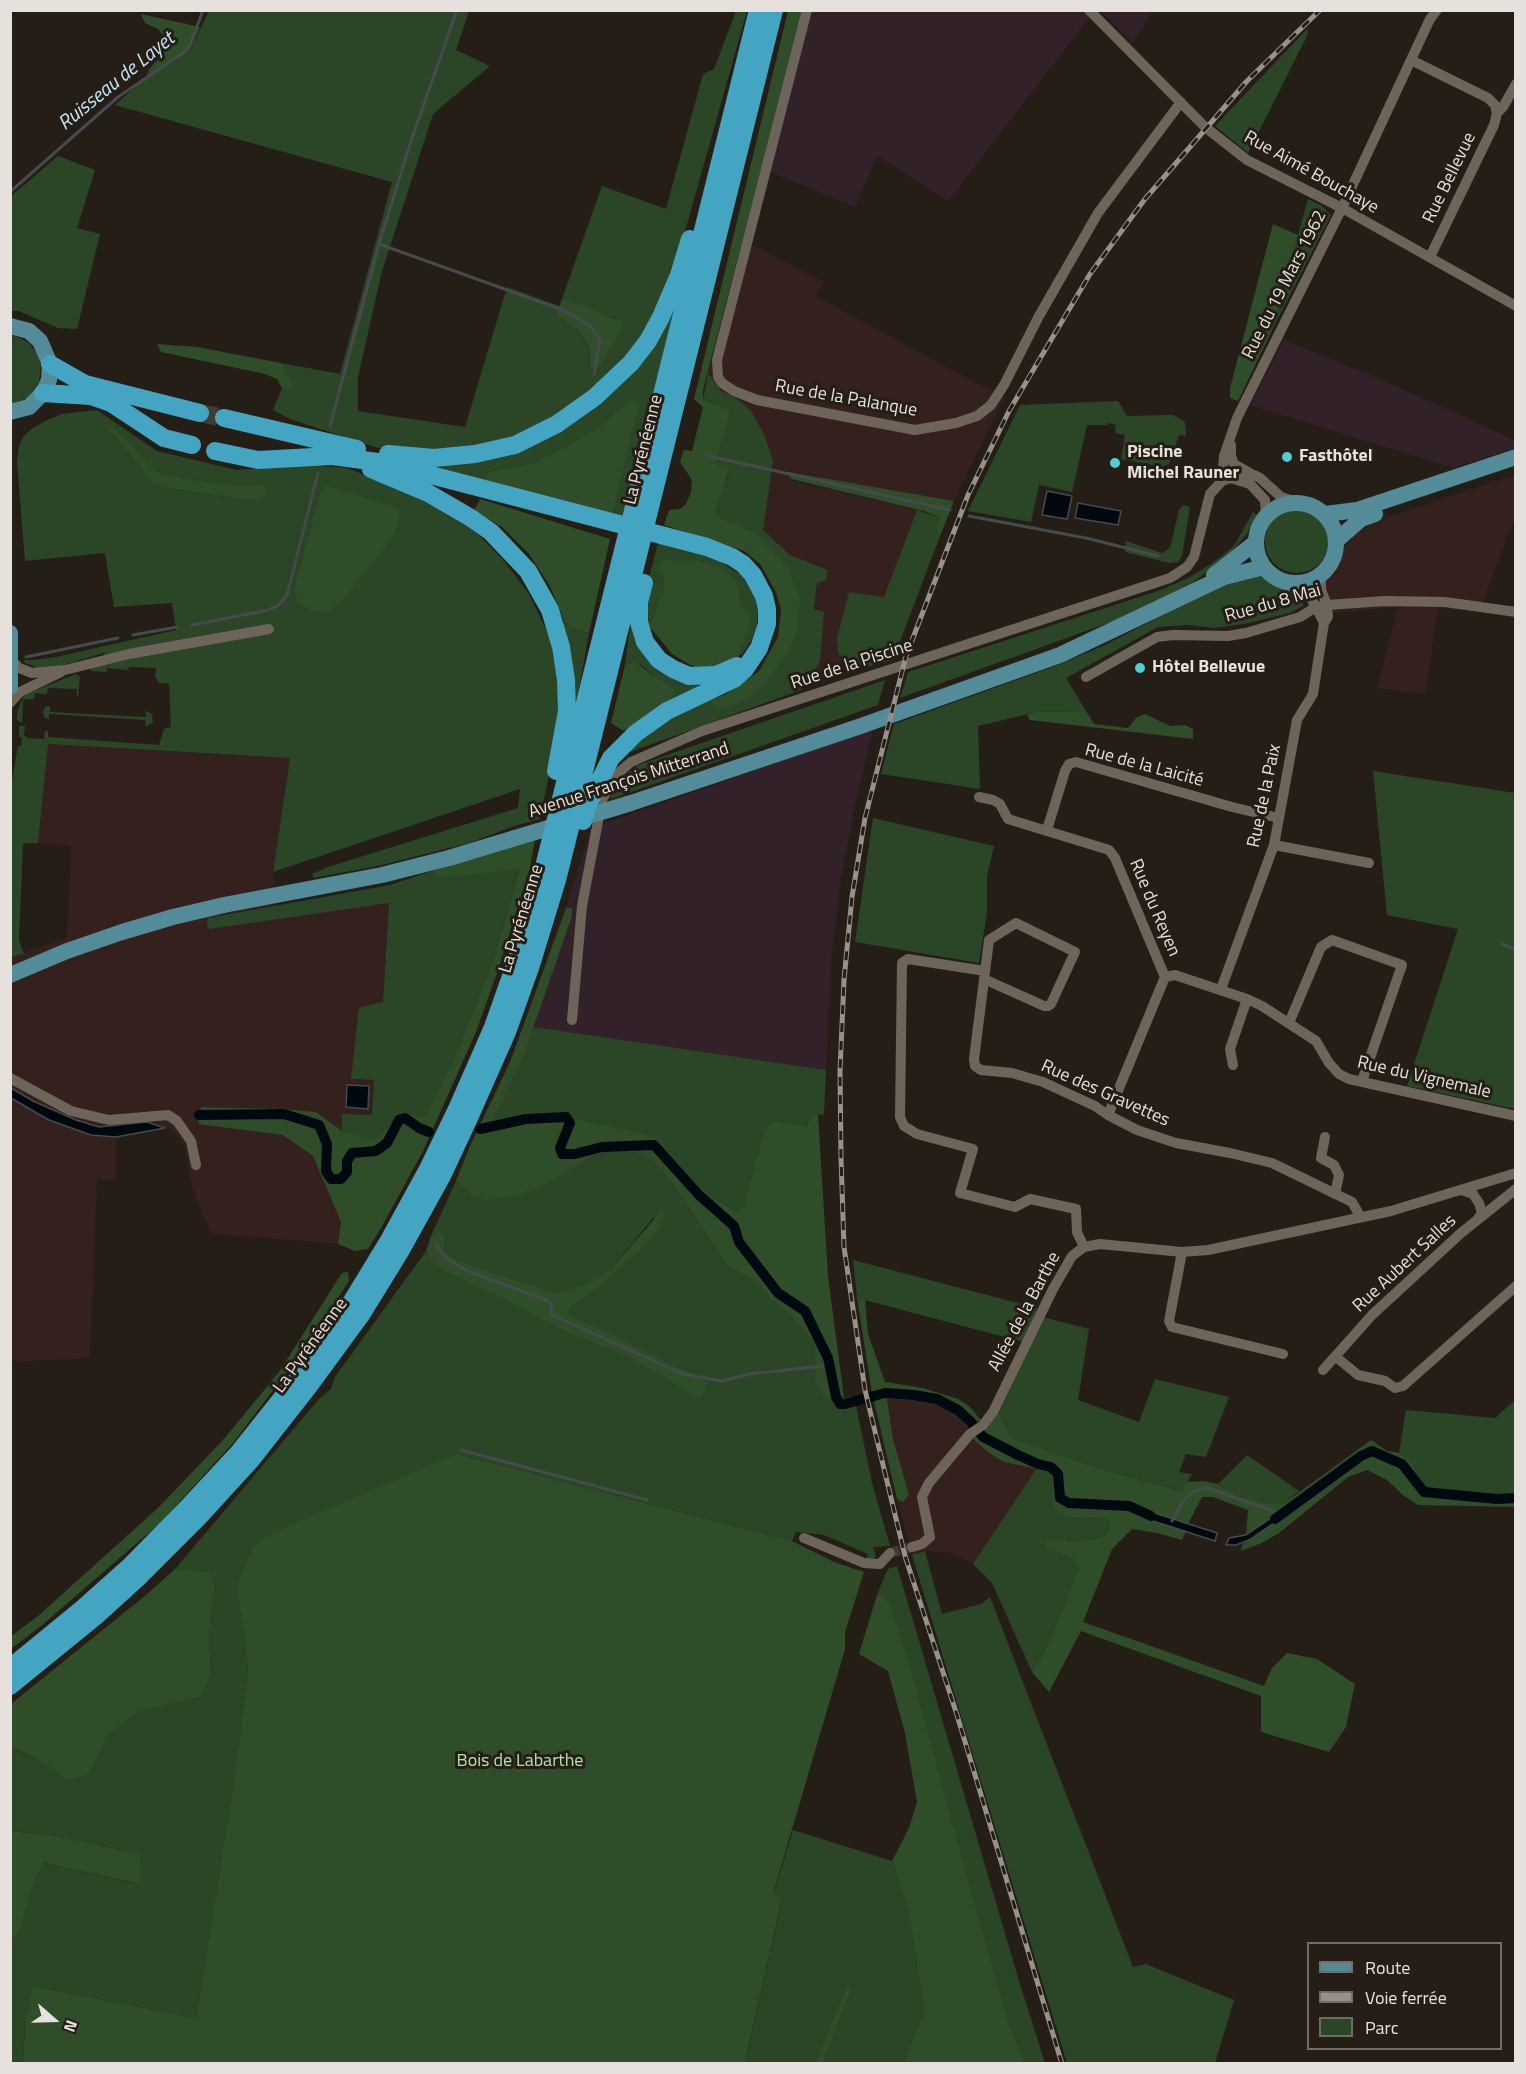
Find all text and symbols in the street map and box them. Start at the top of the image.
water label: Ruisseau de Layet [54,28,180,136]
street label: Rue Aimé Bouchaye [1240,127,1382,219]
street label: Rue Bellevue [1419,129,1481,227]
street label: Rue du 19 Mars 1962 [1238,207,1332,363]
street label: Rue de la Palanque [773,376,919,422]
street label: La Pyrénéenne [620,393,668,507]
place label: Piscine Michel Rauner [1127,442,1239,484]
place label: Fasthôtel [1299,446,1373,468]
marker: Fasthôtel [1280,450,1294,464]
marker: Piscine Michel Rauner [1108,456,1122,470]
street label: Rue du 8 Mai [1223,580,1323,628]
street label: Rue de la Piscine [788,635,916,695]
place label: Hôtel Bellevue [1152,657,1265,679]
marker: Hôtel Bellevue [1133,661,1147,675]
street label: Avenue François Mitterrand [526,738,732,824]
street label: Rue de la Laicité [1082,740,1206,792]
street label: Rue de la Paix [1244,742,1286,850]
street label: Rue du Reyen [1124,856,1184,960]
street label: La Pyrénéenne [495,862,549,976]
street label: Rue du Vignemale [1355,1052,1493,1104]
street label: Rue des Gravettes [1037,1056,1173,1132]
street label: Rue Aubert Salles [1349,1211,1461,1317]
street label: Allée de la Barthe [984,1249,1066,1375]
street label: La Pyrénéenne [269,1294,353,1398]
park label: Bois de Labarthe [457,1751,583,1773]
legend [1307,1942,1502,2050]
text: Route [1365,1954,1410,1981]
text: Voie ferrée [1365,1984,1447,2011]
north arrow [24,1990,84,2050]
text: Parc [1365,2014,1399,2041]
text: N [58,2017,84,2035]

